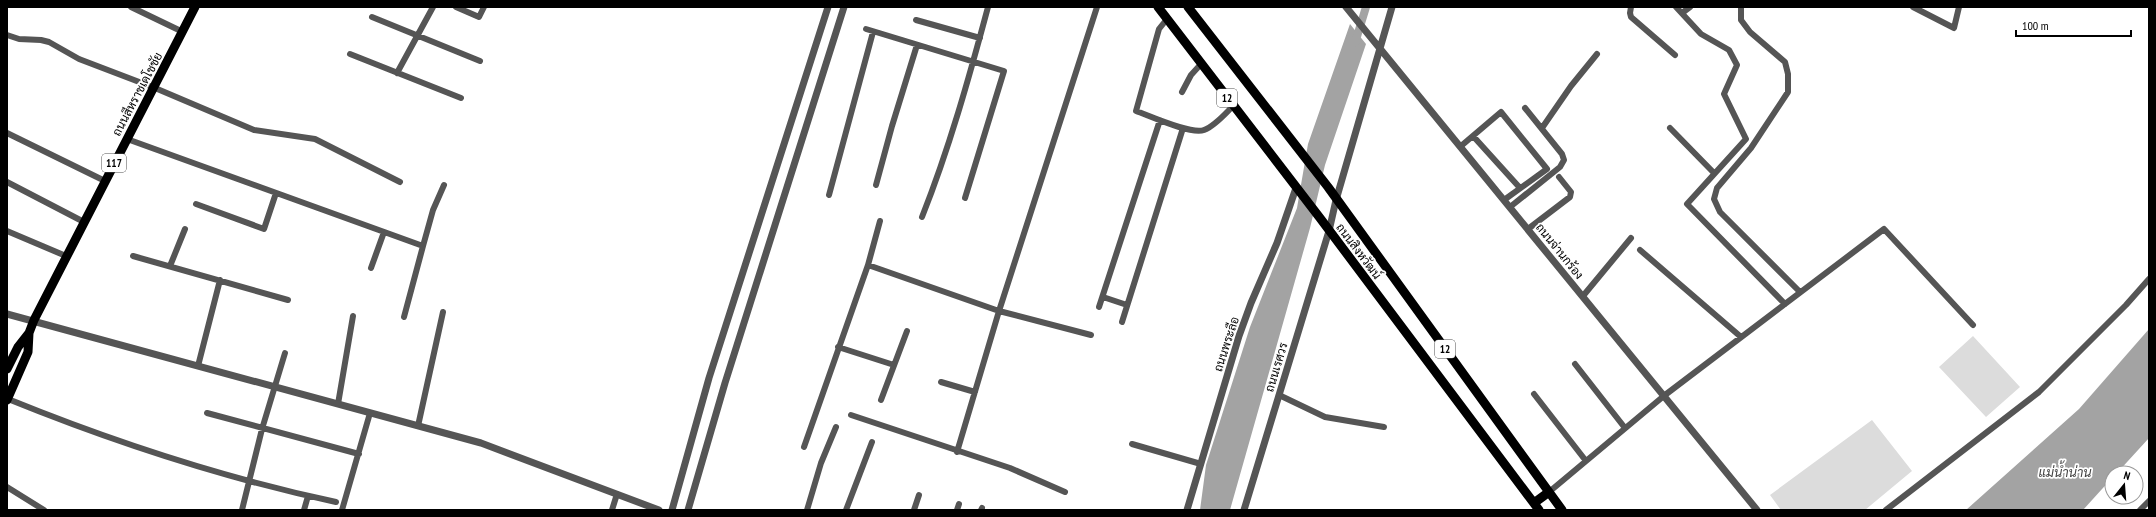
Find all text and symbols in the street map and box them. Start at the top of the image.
scale bar [2016,12,2131,38]
text: 100 m [2022,18,2049,33]
street label: ถนนสีหราชเดโชชัย [109,50,165,138]
road number: 12 [1217,89,1237,107]
road number: 117 [102,154,126,172]
street label: ถนนสิงหวัฒน์ [1333,220,1385,282]
street label: ถนนจ่านกร้อง [1533,220,1587,282]
street label: ถนนพระลือ [1210,315,1242,373]
street label: ถนนเรศวร [1261,340,1291,394]
road number: 12 [1435,340,1455,358]
water label: แม่น้ำน่าน [2039,460,2092,481]
north arrow [2104,465,2144,505]
text: N [2122,468,2132,483]

